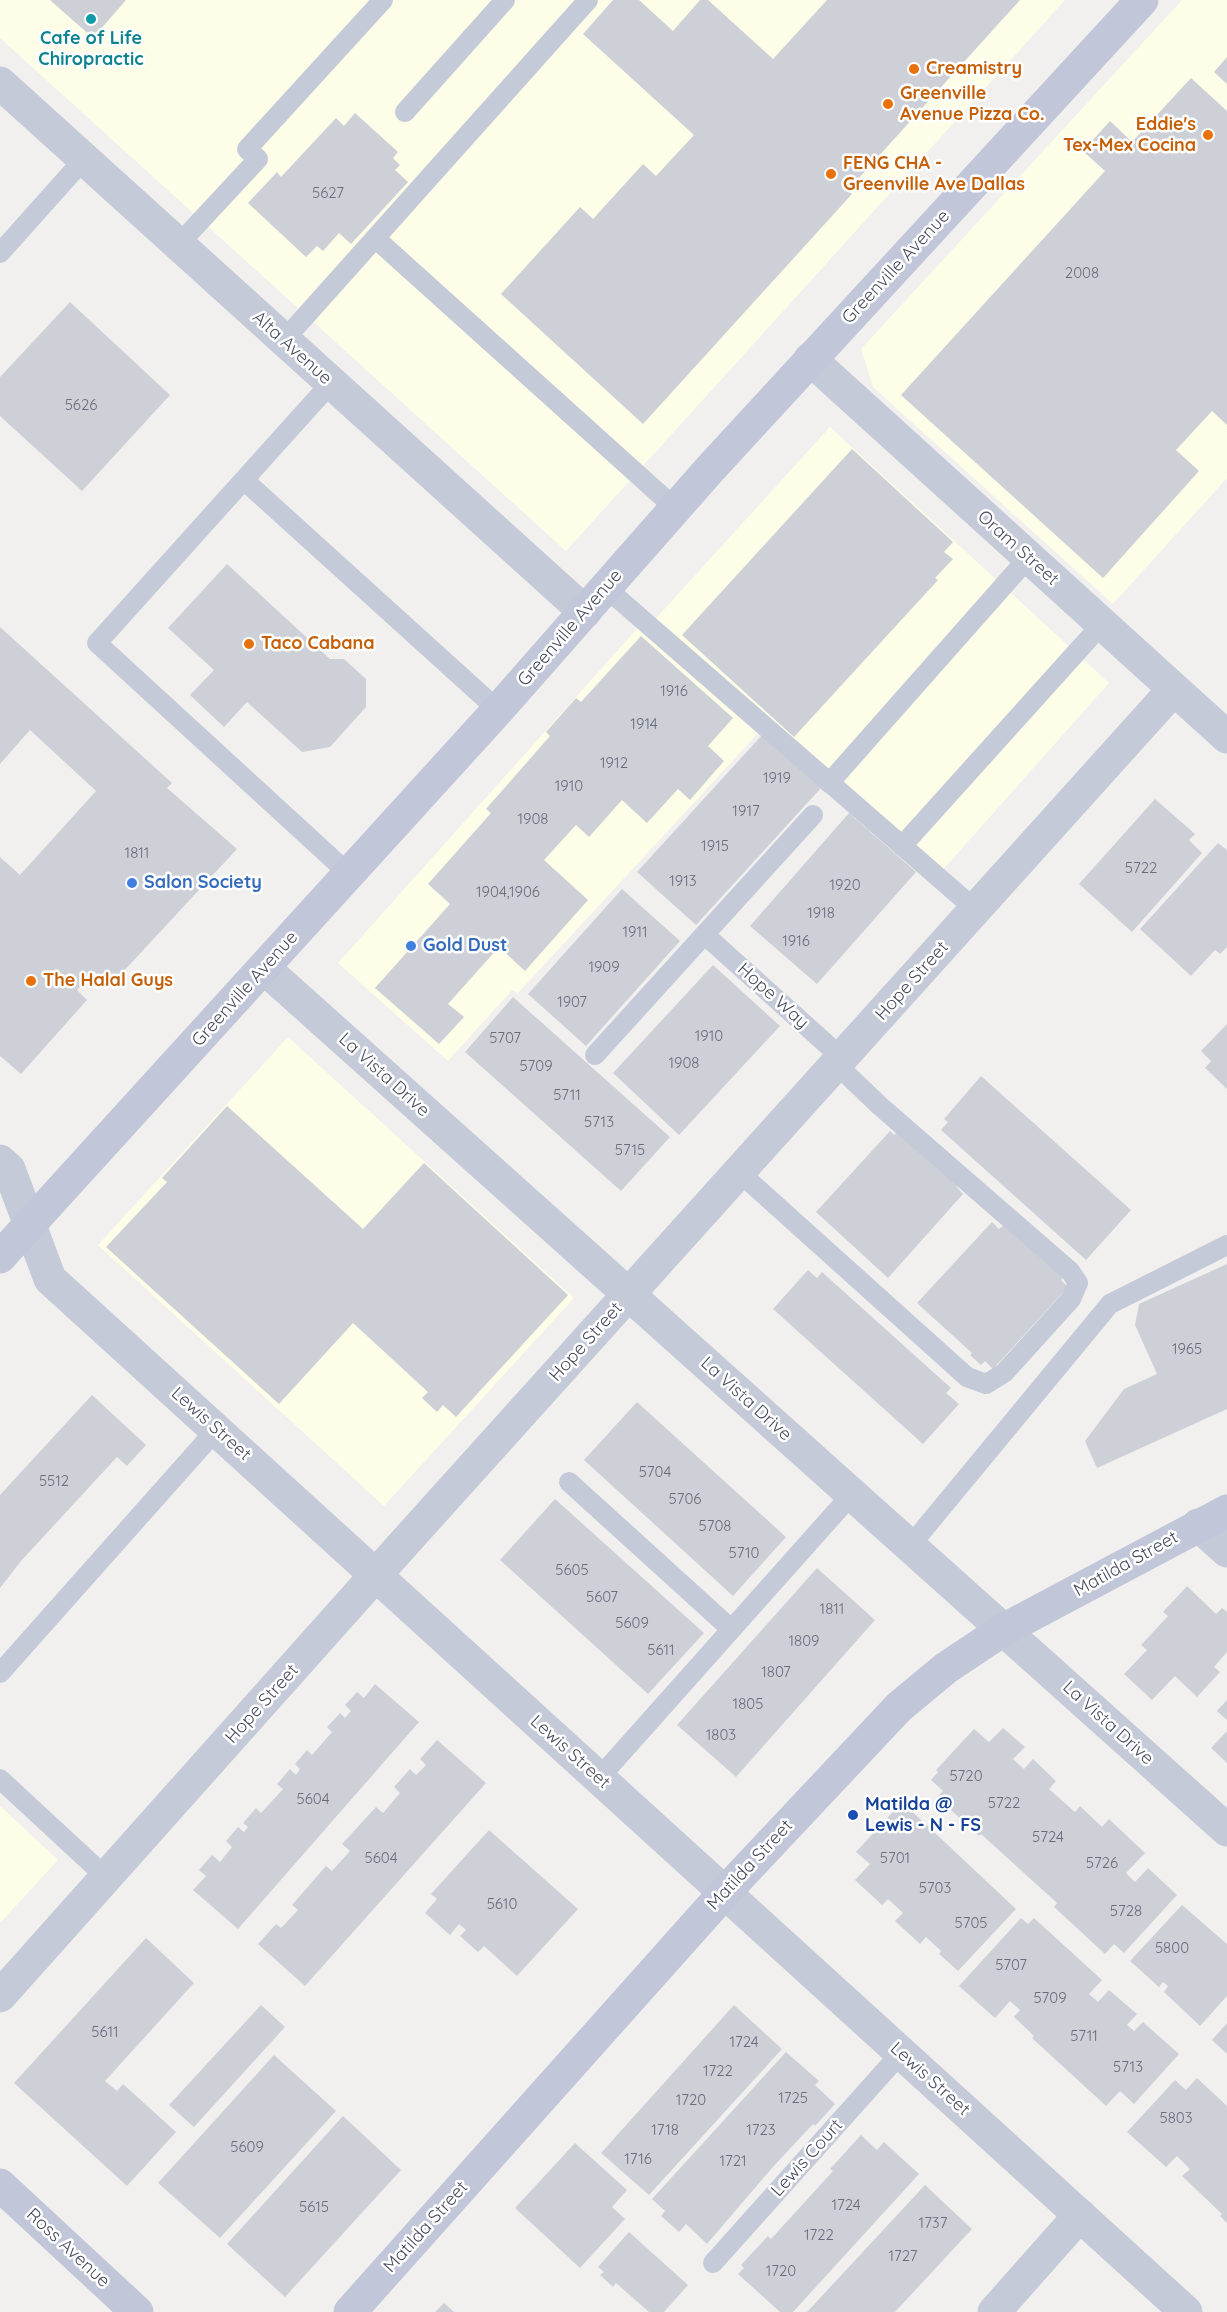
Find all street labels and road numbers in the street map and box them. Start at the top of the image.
street label: Greenville Avenue [838,206,954,328]
street label: Alta Avenue [248,307,336,389]
street label: Oram Street [973,506,1063,590]
street label: Greenville Avenue [513,565,627,691]
street label: Greenville Avenue [188,927,302,1051]
street label: Hope Street [871,937,953,1025]
street label: Hope Way [733,958,813,1034]
street label: La Vista Drive [334,1029,434,1121]
street label: Hope Street [545,1298,627,1386]
street label: La Vista Drive [696,1353,796,1445]
street label: Lewis Street [167,1383,255,1465]
street label: Matilda Street [1070,1527,1182,1601]
street label: Hope Street [221,1660,303,1748]
street label: La Vista Drive [1058,1677,1158,1769]
street label: Lewis Street [526,1711,614,1793]
street label: Matilda Street [703,1815,797,1915]
street label: Lewis Street [886,2038,974,2120]
street label: Lewis Court [767,2115,847,2201]
street label: Matilda Street [379,2177,473,2277]
street label: Ross Avenue [22,2204,114,2292]

